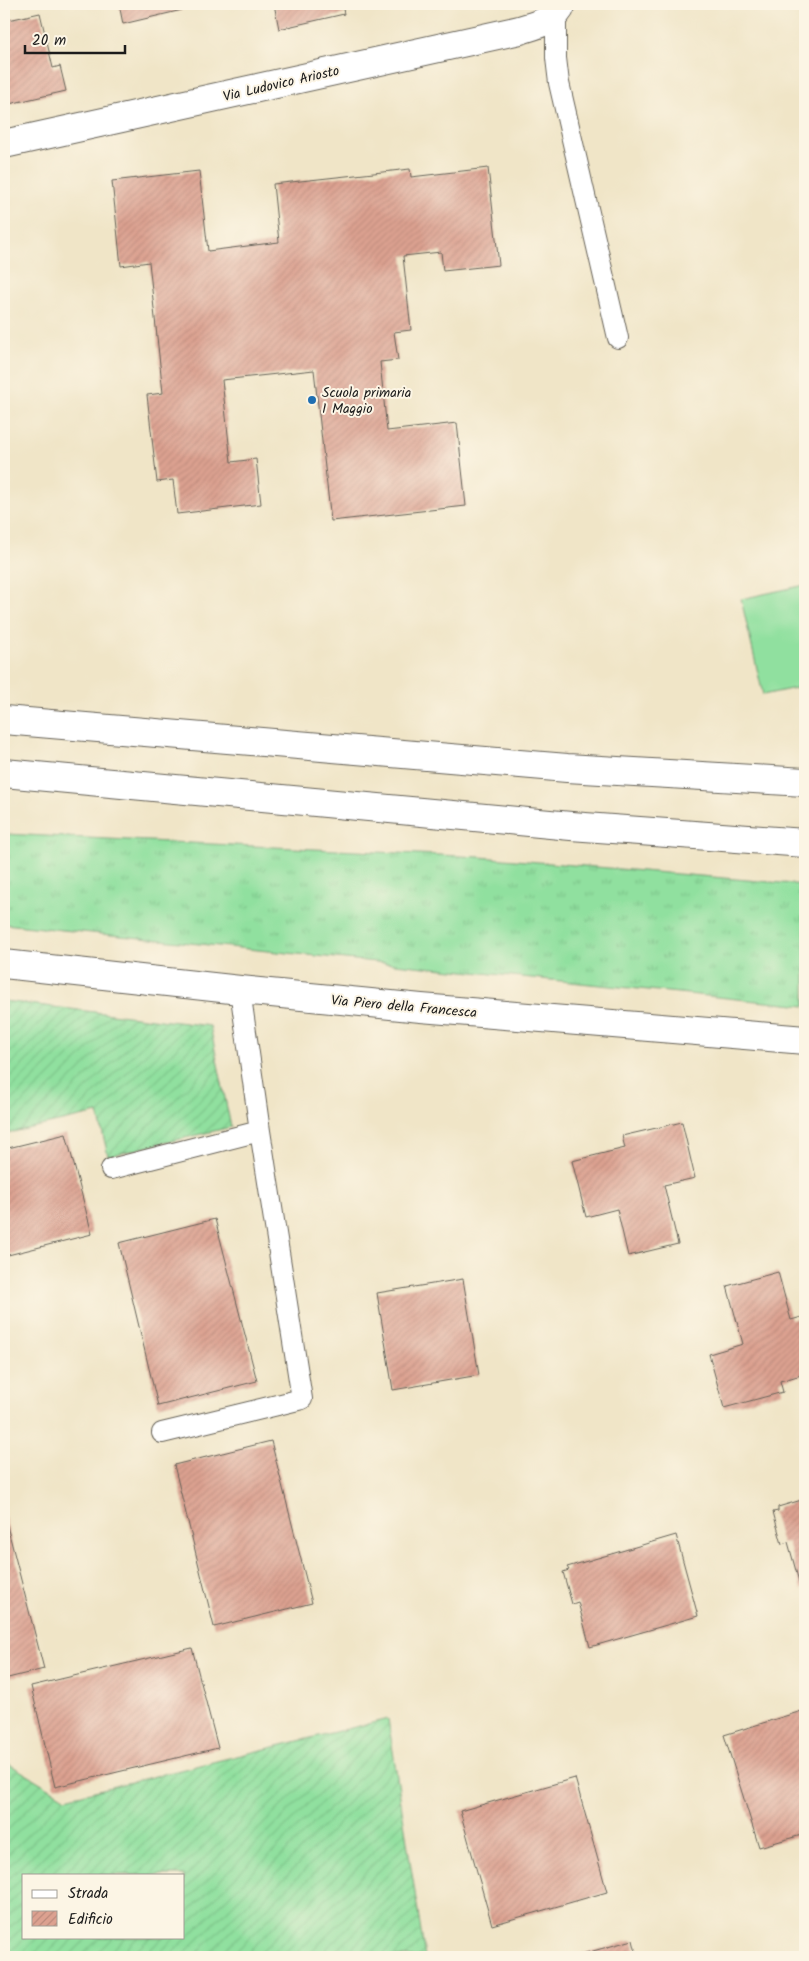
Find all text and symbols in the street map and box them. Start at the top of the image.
scale bar [25,22,125,54]
text: 20 m [32,29,66,53]
street label: Via Ludovico Ariosto [221,60,341,108]
place label: Scuola primaria I Maggio [322,382,411,420]
marker: Scuola primaria I Maggio [306,394,318,406]
street label: Via Piero della Francesca [330,990,478,1024]
legend [22,1874,185,1938]
text: Strada [68,1882,108,1906]
text: Edificio [68,1908,113,1932]

